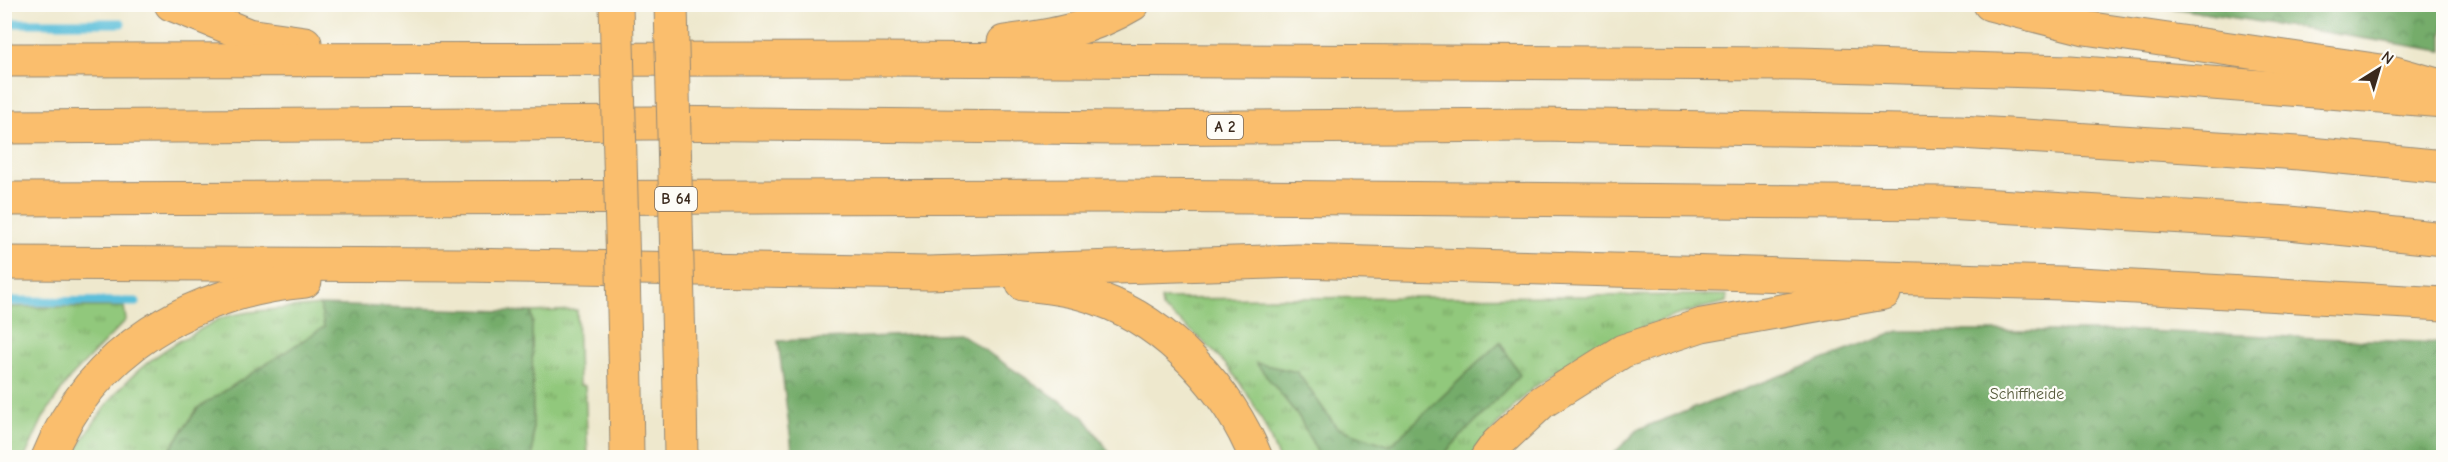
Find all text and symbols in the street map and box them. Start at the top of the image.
north arrow [2349,39,2409,99]
text: N [2378,47,2397,68]
road number: A 2 [1207,115,1243,139]
road number: B 64 [655,187,697,211]
park label: Schiffheide [1990,385,2064,403]

